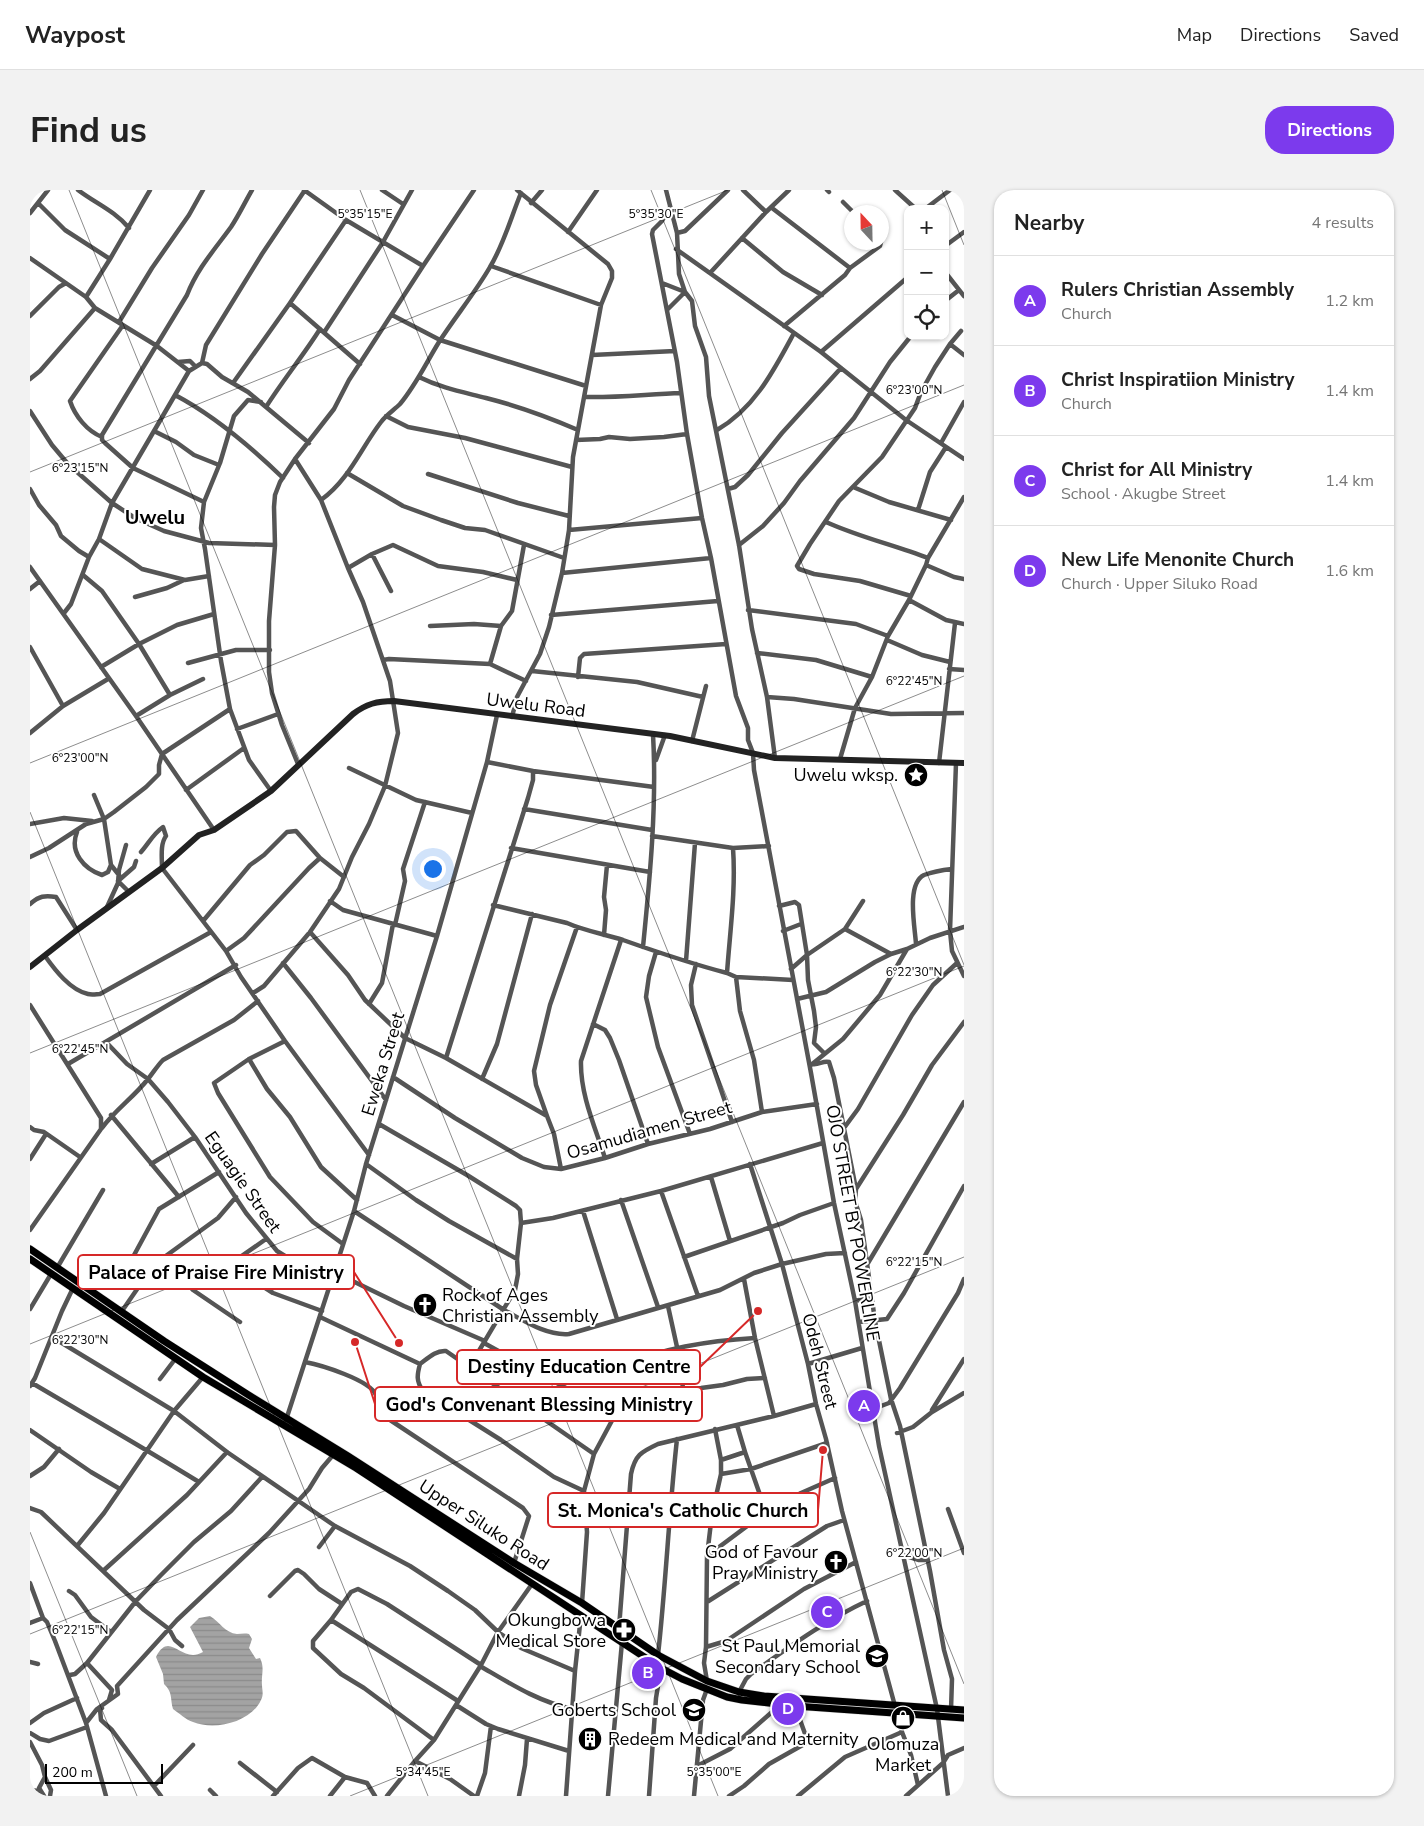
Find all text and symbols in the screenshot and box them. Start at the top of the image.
text: Waypost [25,19,125,51]
text: Map [1177,23,1212,47]
text: Directions [1240,23,1321,47]
text: Saved [1349,23,1399,47]
button: Directions [1265,106,1394,154]
text: Find us [30,107,147,154]
north arrow [844,205,889,250]
map controls [904,205,949,340]
button: + [904,205,949,250]
text: 5°35'15"E [338,206,392,222]
text: 5°35'30"E [629,206,683,222]
text: Nearby [1014,209,1084,237]
text: 4 results [1312,212,1374,234]
button: − [904,250,949,295]
text: Rulers Christian Assembly [1061,277,1294,303]
text: A [1024,290,1036,312]
text: 1.2 km [1325,290,1374,312]
button: locate [904,295,949,340]
text: Church [1061,303,1112,325]
text: Christ Inspiratiion Ministry [1061,367,1295,393]
text: B [1024,380,1036,402]
text: 1.4 km [1325,380,1374,402]
text: 6°23'00"N [886,382,942,398]
text: Church [1061,393,1112,415]
text: Christ for All Ministry [1061,457,1252,483]
text: 6°23'15"N [52,460,108,476]
text: C [1025,470,1035,492]
text: 1.4 km [1325,470,1374,492]
text: School · Akugbe Street [1061,483,1225,505]
district label: Uwelu [125,504,185,531]
text: New Life Menonite Church [1061,547,1294,573]
text: D [1024,560,1036,582]
text: 1.6 km [1325,560,1374,582]
text: Church · Upper Siluko Road [1061,573,1258,595]
text: 6°22'45"N [886,673,942,689]
street label: Uwelu Road [485,687,587,723]
text: 6°23'00"N [52,750,108,766]
place icon: Uwelu wksp. [903,762,929,788]
place label: Uwelu wksp. [793,763,898,787]
your location [420,856,446,882]
text: 6°22'30"N [886,964,942,980]
street label: Eweka Street [356,1009,410,1119]
text: 6°22'45"N [52,1041,108,1057]
street label: Osamudiamen Street [564,1095,735,1165]
street label: OJO STREET BY POWERLINE [820,1103,886,1343]
street label: Eguagie Street [199,1127,287,1238]
text: 6°22'15"N [886,1254,942,1270]
callout: Palace of Praise Fire Ministry [78,1255,354,1289]
text: Palace of Praise Fire Ministry [88,1260,345,1286]
place label: Rock of Ages Christian Assembly [442,1283,599,1328]
church icon: Rock of Ages Christian Assembly [412,1292,438,1318]
street label: Odeh Street [797,1311,844,1412]
text: 6°22'30"N [52,1332,108,1348]
callout: Destiny Education Centre [457,1350,700,1384]
text: Destiny Education Centre [467,1354,691,1380]
callout: God's Convenant Blessing Ministry [375,1387,702,1421]
pin: A [848,1387,880,1425]
text: God's Convenant Blessing Ministry [386,1392,693,1418]
street label: Upper Siluko Road [414,1474,554,1576]
callout: St. Monica's Catholic Church [548,1493,818,1527]
text: St. Monica's Catholic Church [558,1498,808,1524]
place label: God of Favour Pray Ministry [705,1540,819,1585]
text: 6°22'00"N [886,1545,942,1561]
church icon: God of Favour Pray Ministry [823,1549,849,1575]
pin: C [811,1593,843,1631]
place label: Okungbowa Medical Store [495,1608,606,1653]
pharmacy icon: Okungbowa Medical Store [611,1617,637,1643]
text: 6°22'15"N [52,1622,108,1638]
place label: St Paul Memorial Secondary School [715,1634,861,1679]
school or university icon: St Paul Memorial Secondary School [864,1643,890,1669]
pin: B [632,1654,664,1692]
pin: D [772,1690,804,1728]
school or university icon: Goberts School [681,1697,707,1723]
place label: Goberts School [551,1698,677,1722]
shop icon: Olomuza Market [890,1705,916,1731]
building icon: Redeem Medical and Maternity [577,1726,603,1752]
place label: Redeem Medical and Maternity [608,1727,859,1751]
place label: Olomuza Market [867,1732,939,1777]
scale bar [45,1761,162,1784]
text: 200 m [52,1763,93,1782]
text: 5°34'45"E [396,1764,450,1780]
text: 5°35'00"E [687,1764,741,1780]

